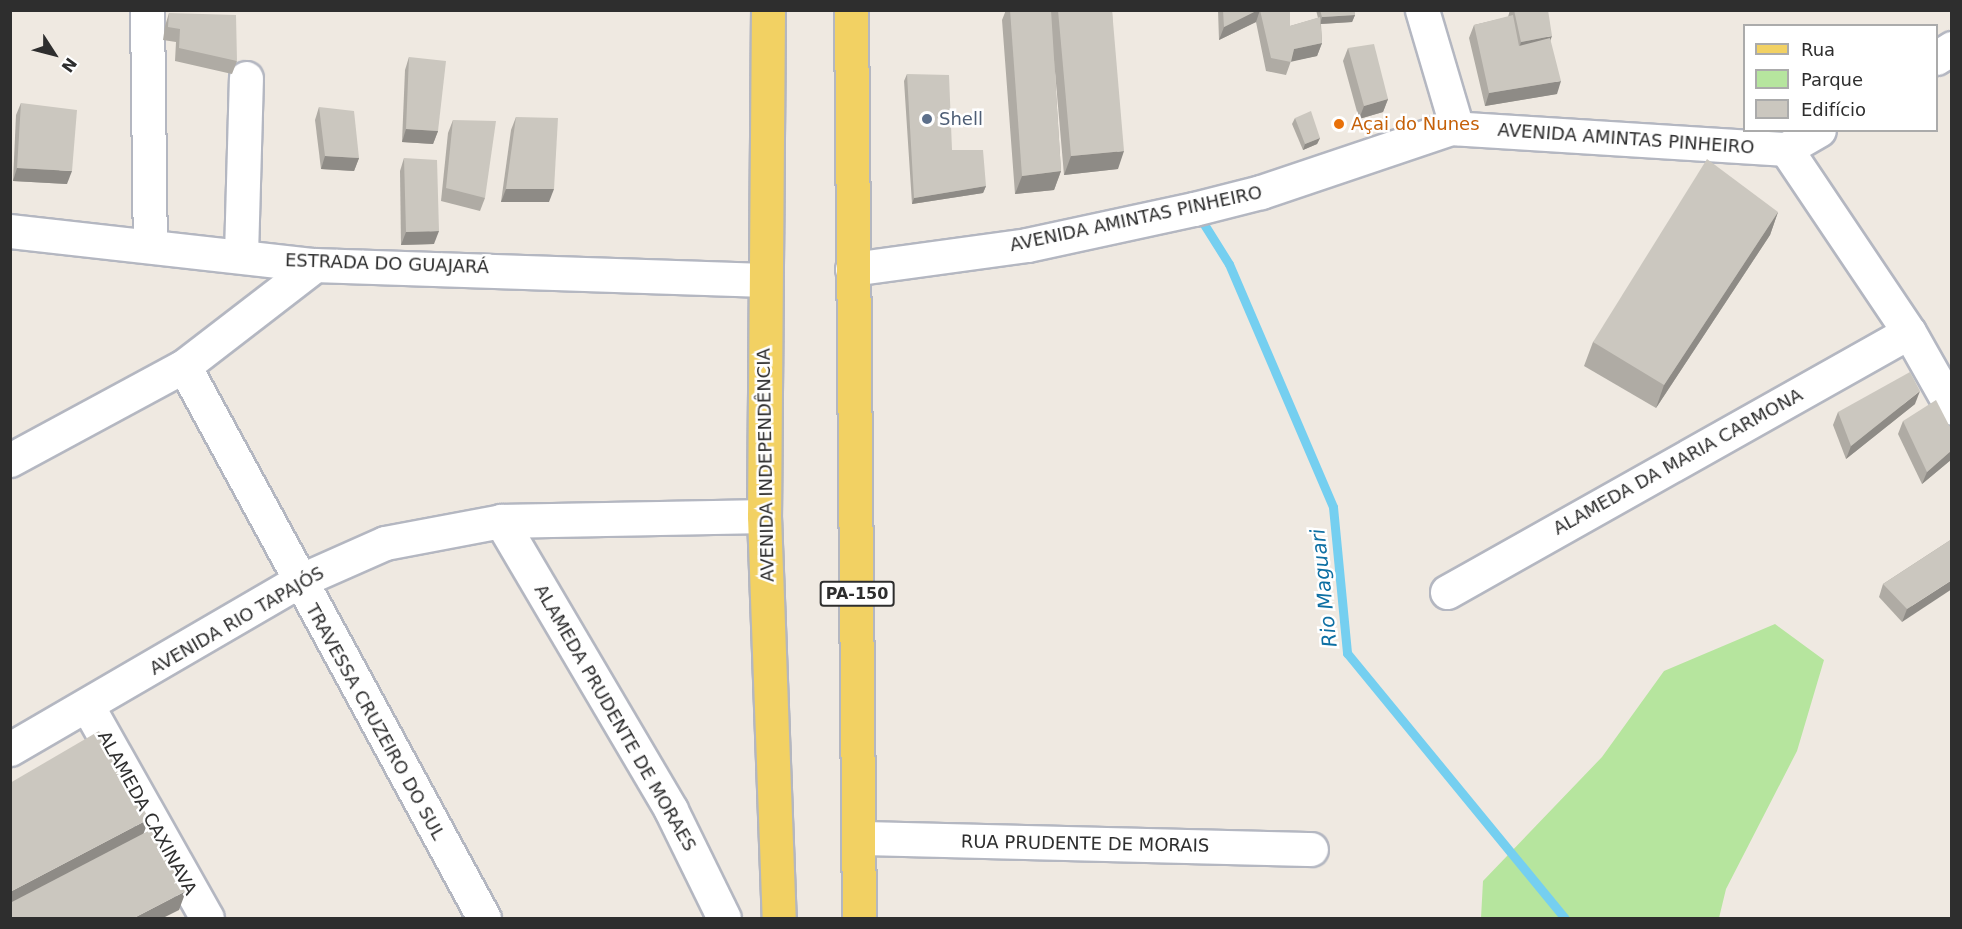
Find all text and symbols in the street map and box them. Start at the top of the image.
north arrow [24,24,84,84]
legend [1743,24,1938,132]
text: Rua [1801,39,1835,60]
text: N [57,54,81,76]
text: Parque [1801,69,1863,90]
text: Edifício [1801,99,1866,120]
place label: Shell [939,108,983,130]
marker: Shell [920,112,934,126]
place label: Açai do Nunes [1351,113,1480,135]
marker: Açai do Nunes [1332,117,1346,131]
street label: AVENIDA AMINTAS PINHEIRO [1497,119,1755,159]
street label: AVENIDA AMINTAS PINHEIRO [1008,182,1264,256]
street label: ESTRADA DO GUAJARÁ [285,250,489,278]
street label: AVENIDA INDEPENDÊNCIA [753,348,779,582]
street label: ALAMEDA DA MARIA CARMONA [1550,384,1806,540]
water label: Rio Maguari [1306,528,1342,648]
street label: AVENIDA RIO TAPAJÓS [146,562,328,680]
street label: ALAMEDA PRUDENTE DE MORAES [530,581,700,855]
road number: PA-150 [820,581,894,607]
street label: TRAVESSA CRUZEIRO DO SUL [301,600,449,844]
street label: ALAMEDA CAXINAVA [93,727,201,899]
street label: RUA PRUDENTE DE MORAIS [961,831,1209,857]

